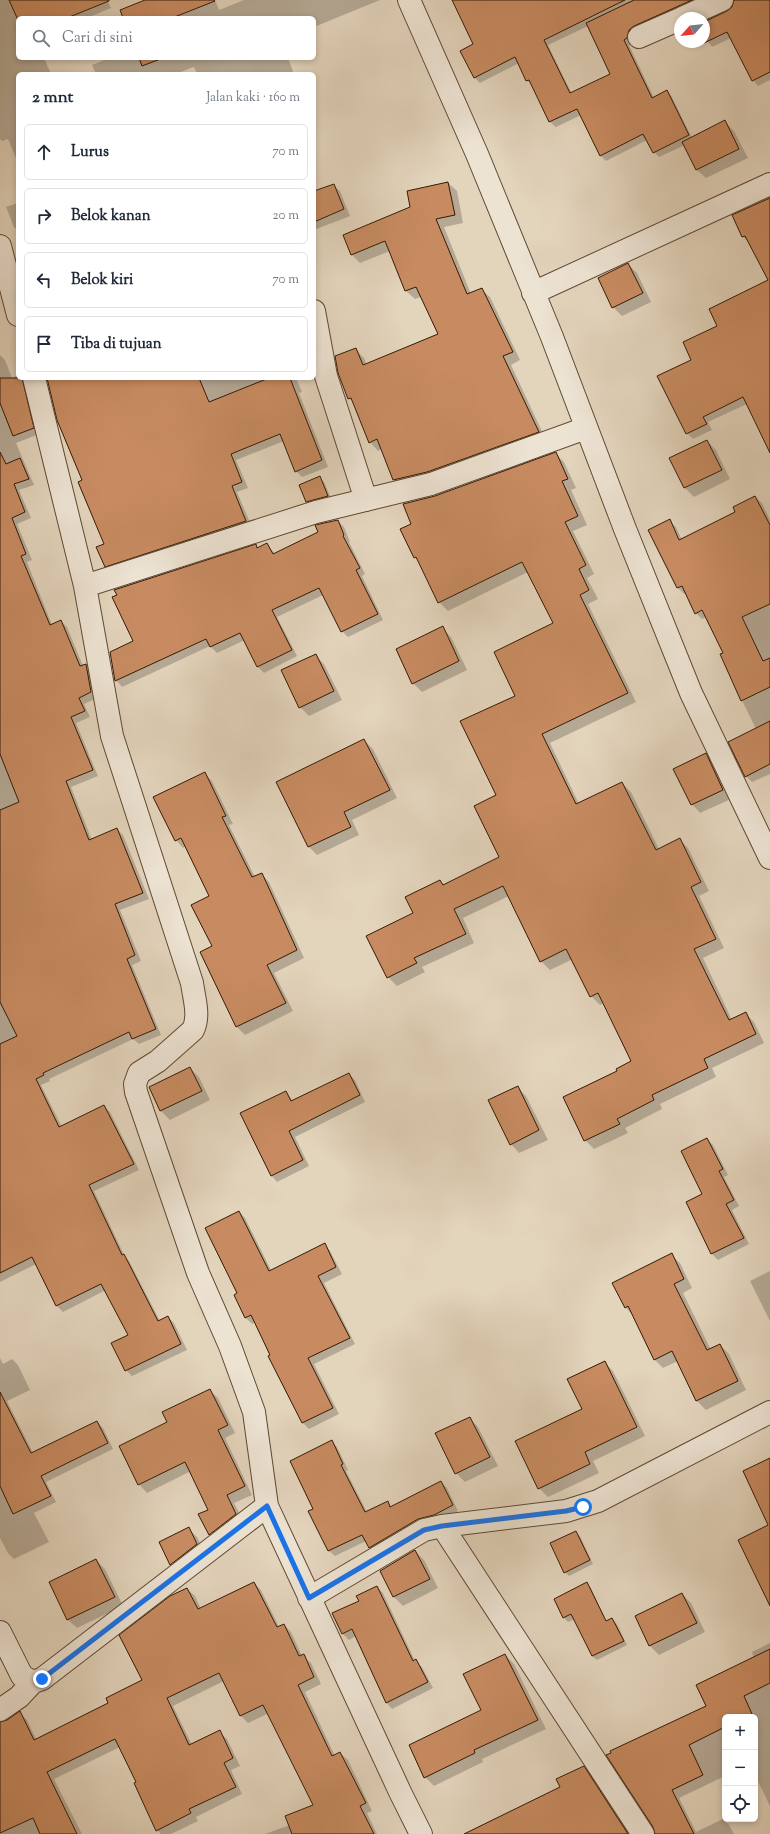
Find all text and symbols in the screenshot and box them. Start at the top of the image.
north arrow [674,12,710,48]
search box [16,16,316,60]
icon: search [30,27,52,49]
text: Cari di sini [62,28,133,49]
text: 2 mnt [32,86,73,110]
text: Jalan kaki · 160 m [206,89,300,107]
icon: ahead [33,141,55,163]
text: Lurus [71,142,109,163]
text: 70 m [272,143,299,161]
icon: right [33,205,55,227]
text: Belok kanan [71,206,151,227]
text: 20 m [273,207,299,225]
icon: left [33,269,55,291]
text: Belok kiri [71,270,133,291]
text: 70 m [272,271,299,289]
icon: arrive [33,333,55,355]
text: Tiba di tujuan [71,334,162,355]
route start [574,1498,592,1516]
route end [33,1670,51,1688]
map controls [722,1714,758,1822]
button: + [722,1714,758,1750]
button: − [722,1750,758,1786]
button: locate [722,1786,758,1822]

